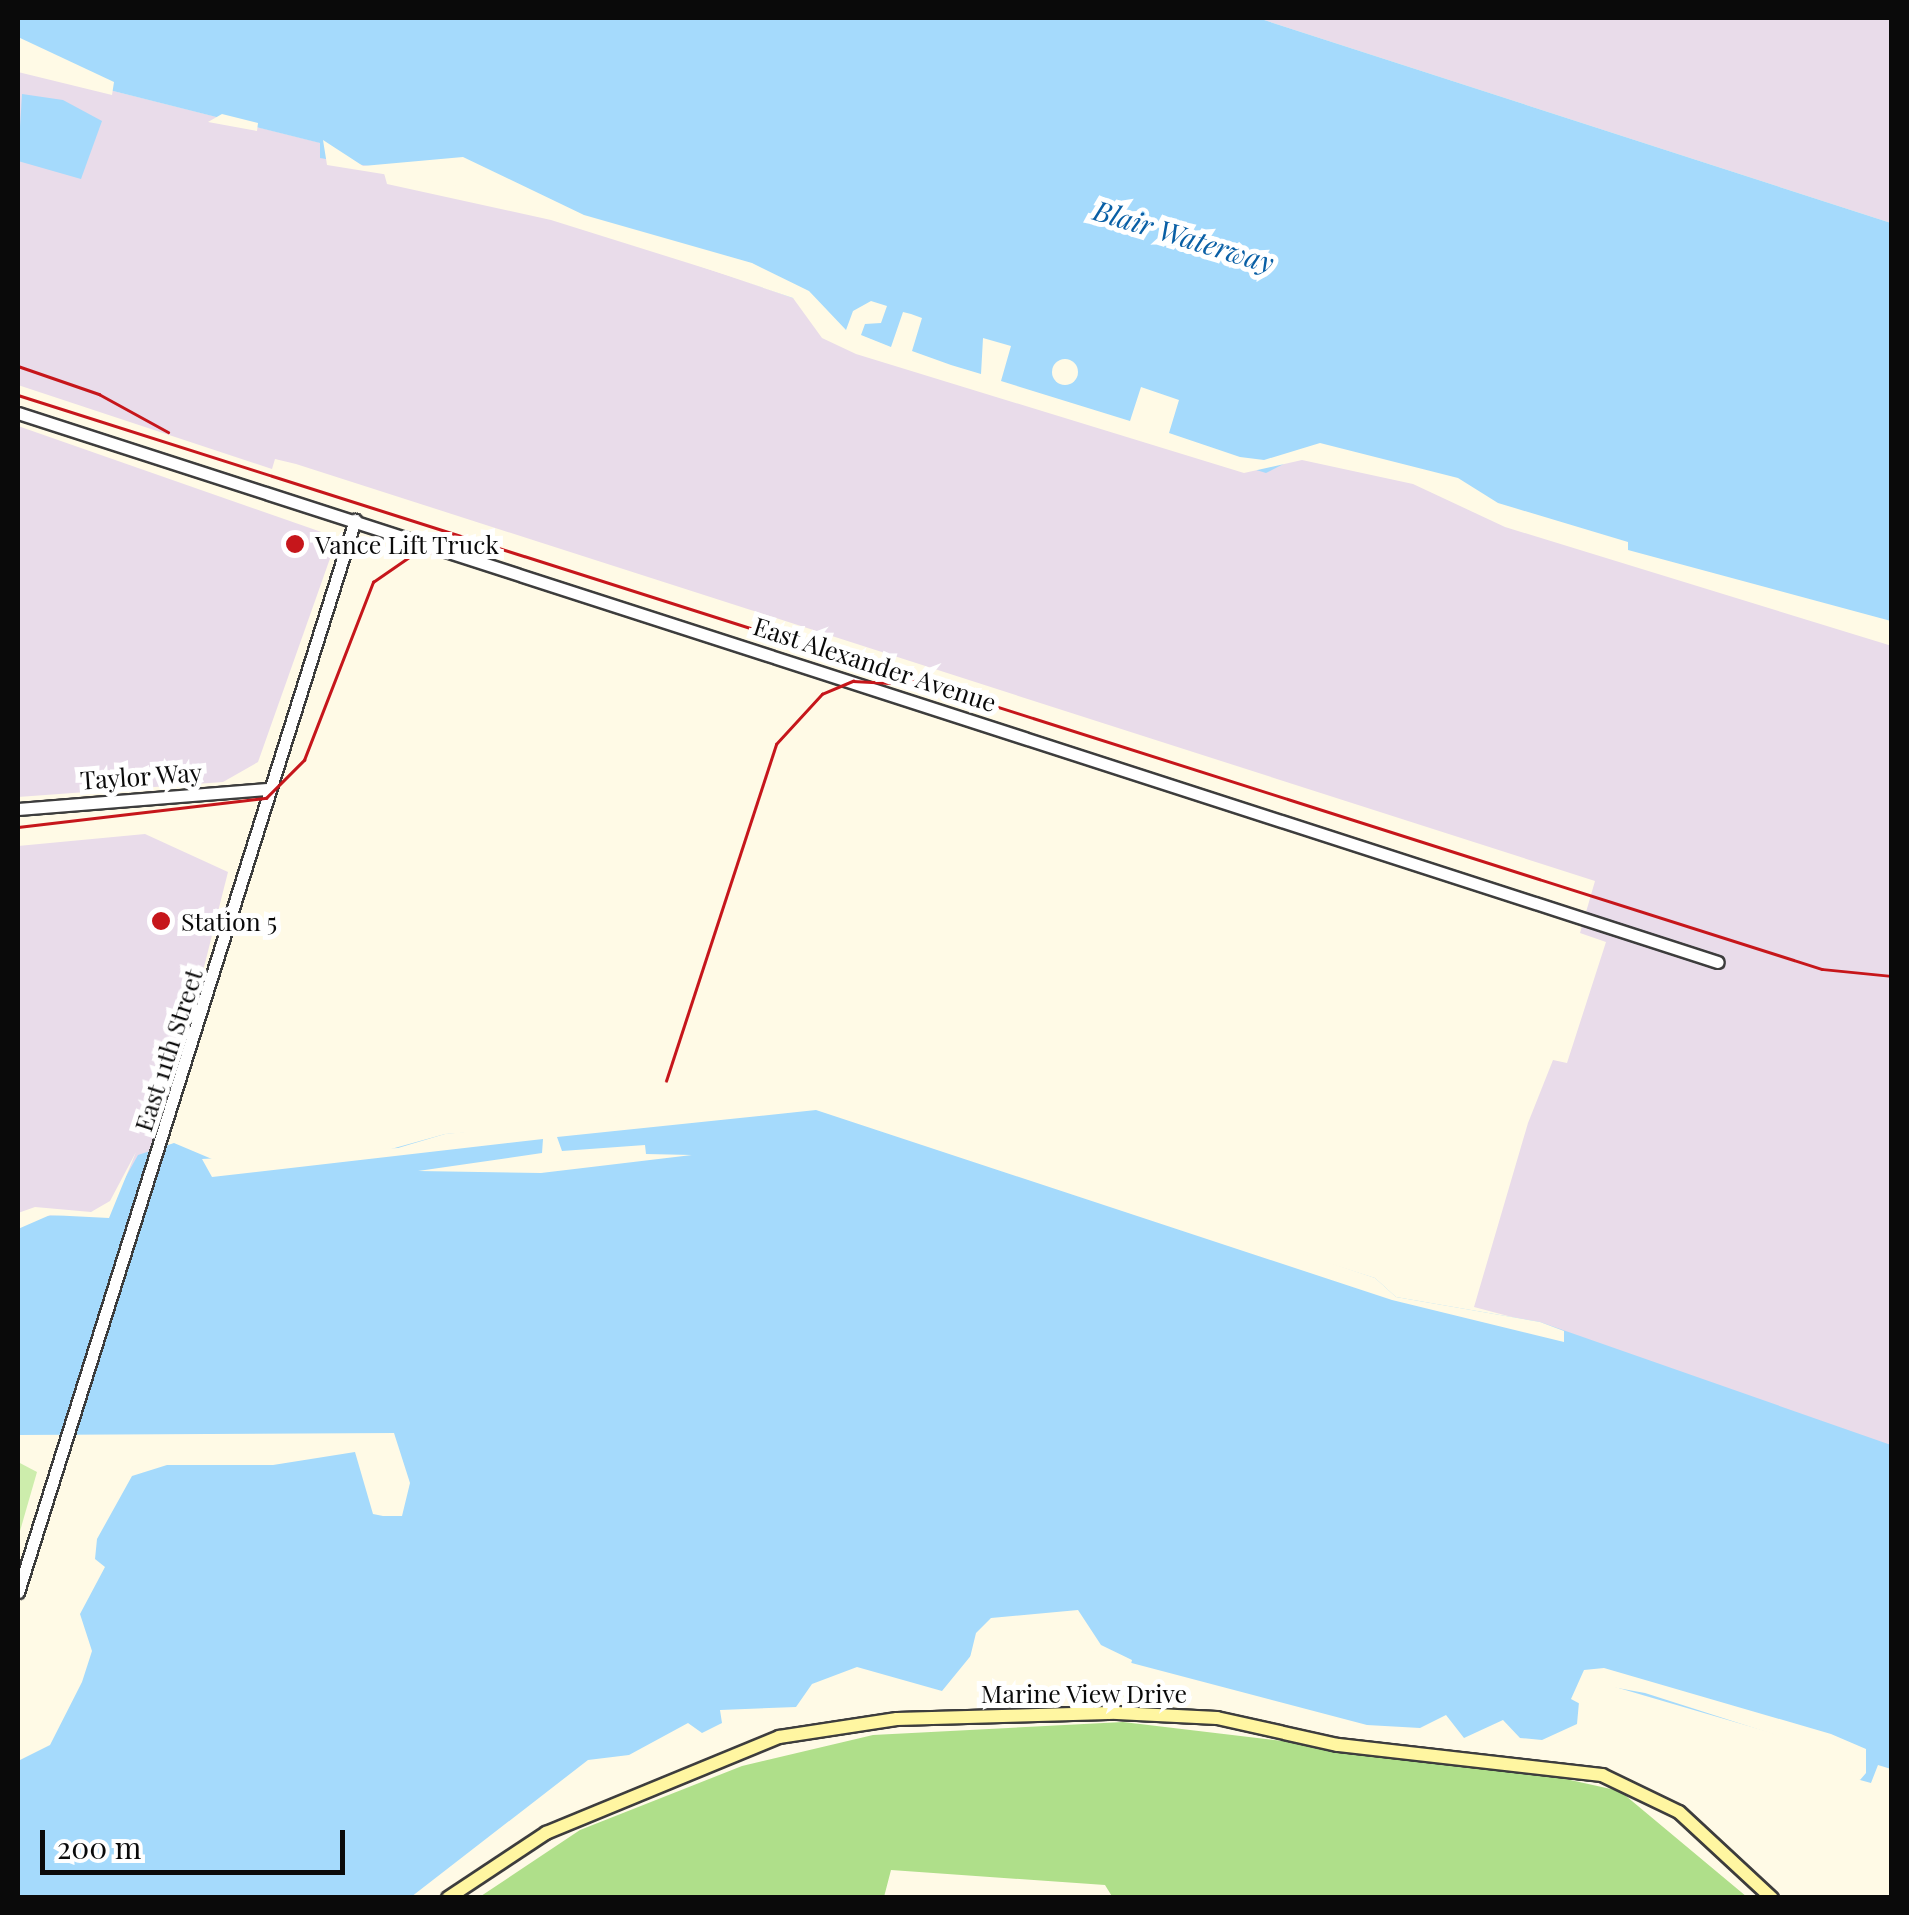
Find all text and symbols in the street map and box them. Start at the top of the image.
water label: Blair Waterway [1090,193,1278,279]
place label: Vance Lift Truck [315,529,500,559]
marker: Vance Lift Truck [284,533,306,555]
street label: East Alexander Avenue [749,610,1001,718]
street label: Taylor Way [78,757,204,795]
place label: Station 5 [181,906,277,936]
marker: Station 5 [150,910,172,932]
street label: East 11th Street [128,965,208,1135]
street label: Marine View Drive [980,1678,1188,1708]
scale bar [45,1810,350,1872]
text: 200 m [57,1827,141,1867]

